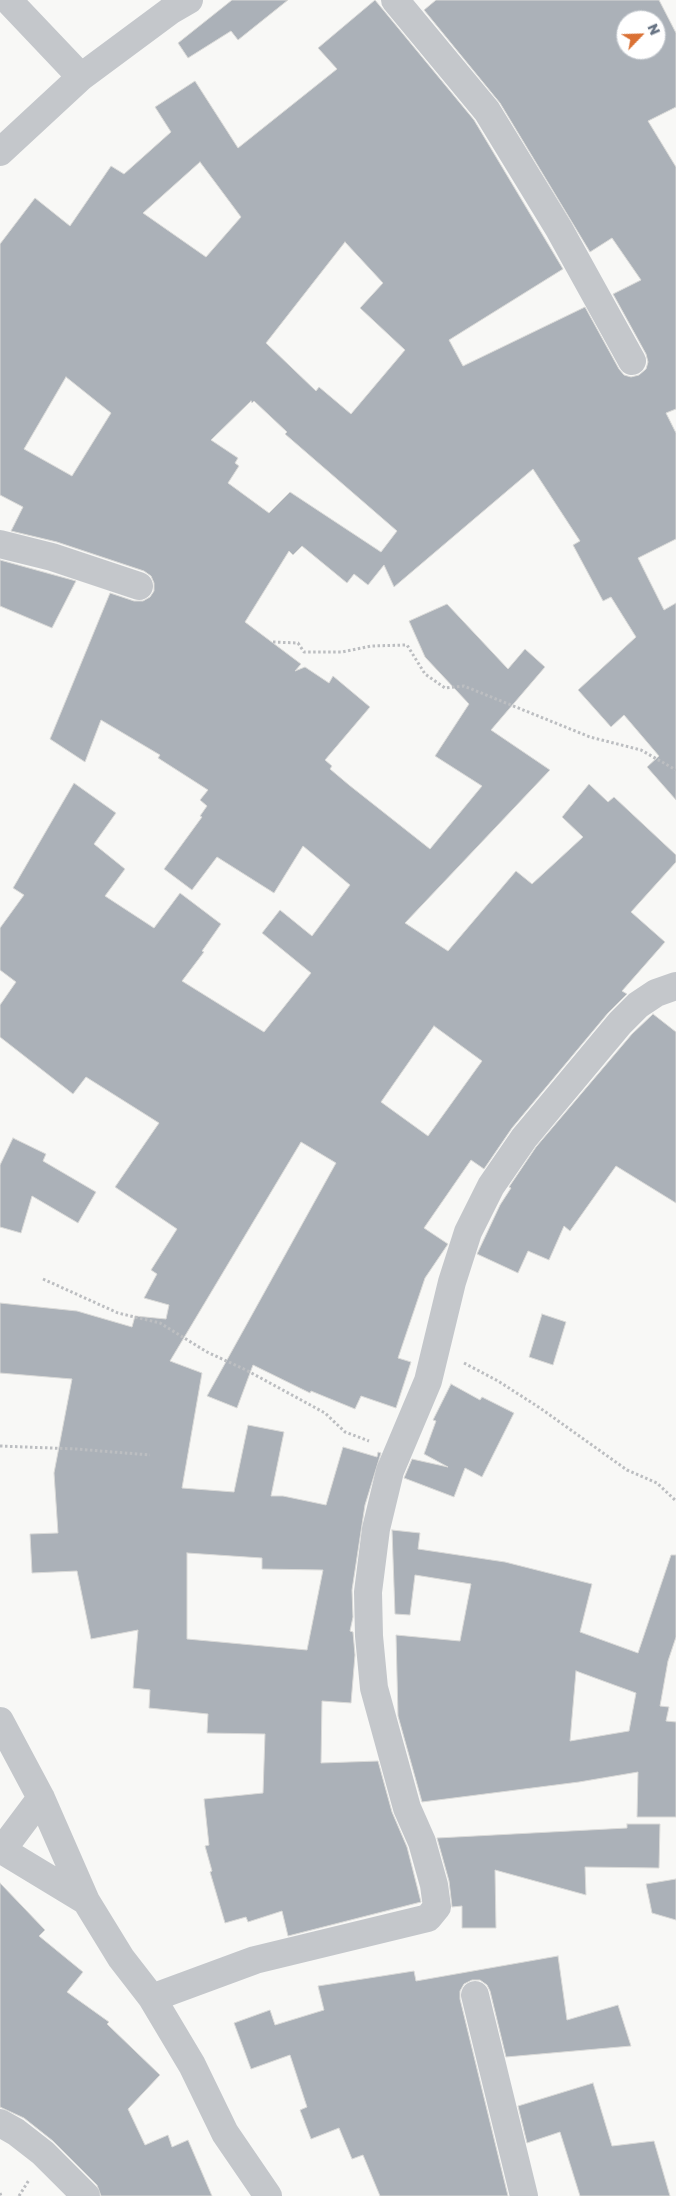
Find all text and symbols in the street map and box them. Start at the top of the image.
north arrow [616,10,666,60]
text: N [644,21,664,37]

